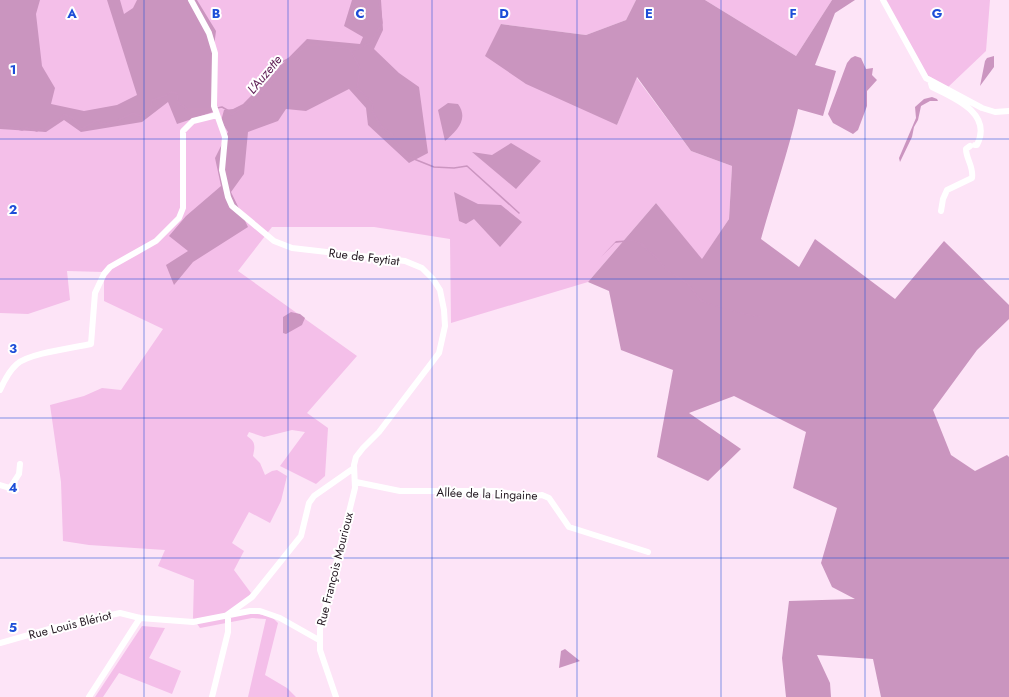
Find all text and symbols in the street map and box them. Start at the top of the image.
text: A [66,4,77,23]
text: B [212,4,221,23]
text: C [355,4,365,23]
text: D [499,4,509,23]
text: E [645,4,653,23]
text: F [789,4,797,23]
text: G [932,4,943,23]
water label: L'Auzette [242,50,287,98]
text: 1 [10,60,16,79]
text: 2 [9,200,17,219]
street label: Rue de Feytiat [328,244,400,270]
text: 3 [9,339,17,358]
text: 4 [8,478,18,497]
street label: Allée de la Lingaine [436,483,538,505]
street label: Rue François Mourioux [312,509,358,628]
street label: Rue Louis Blériot [27,606,113,644]
text: 5 [9,618,17,637]

